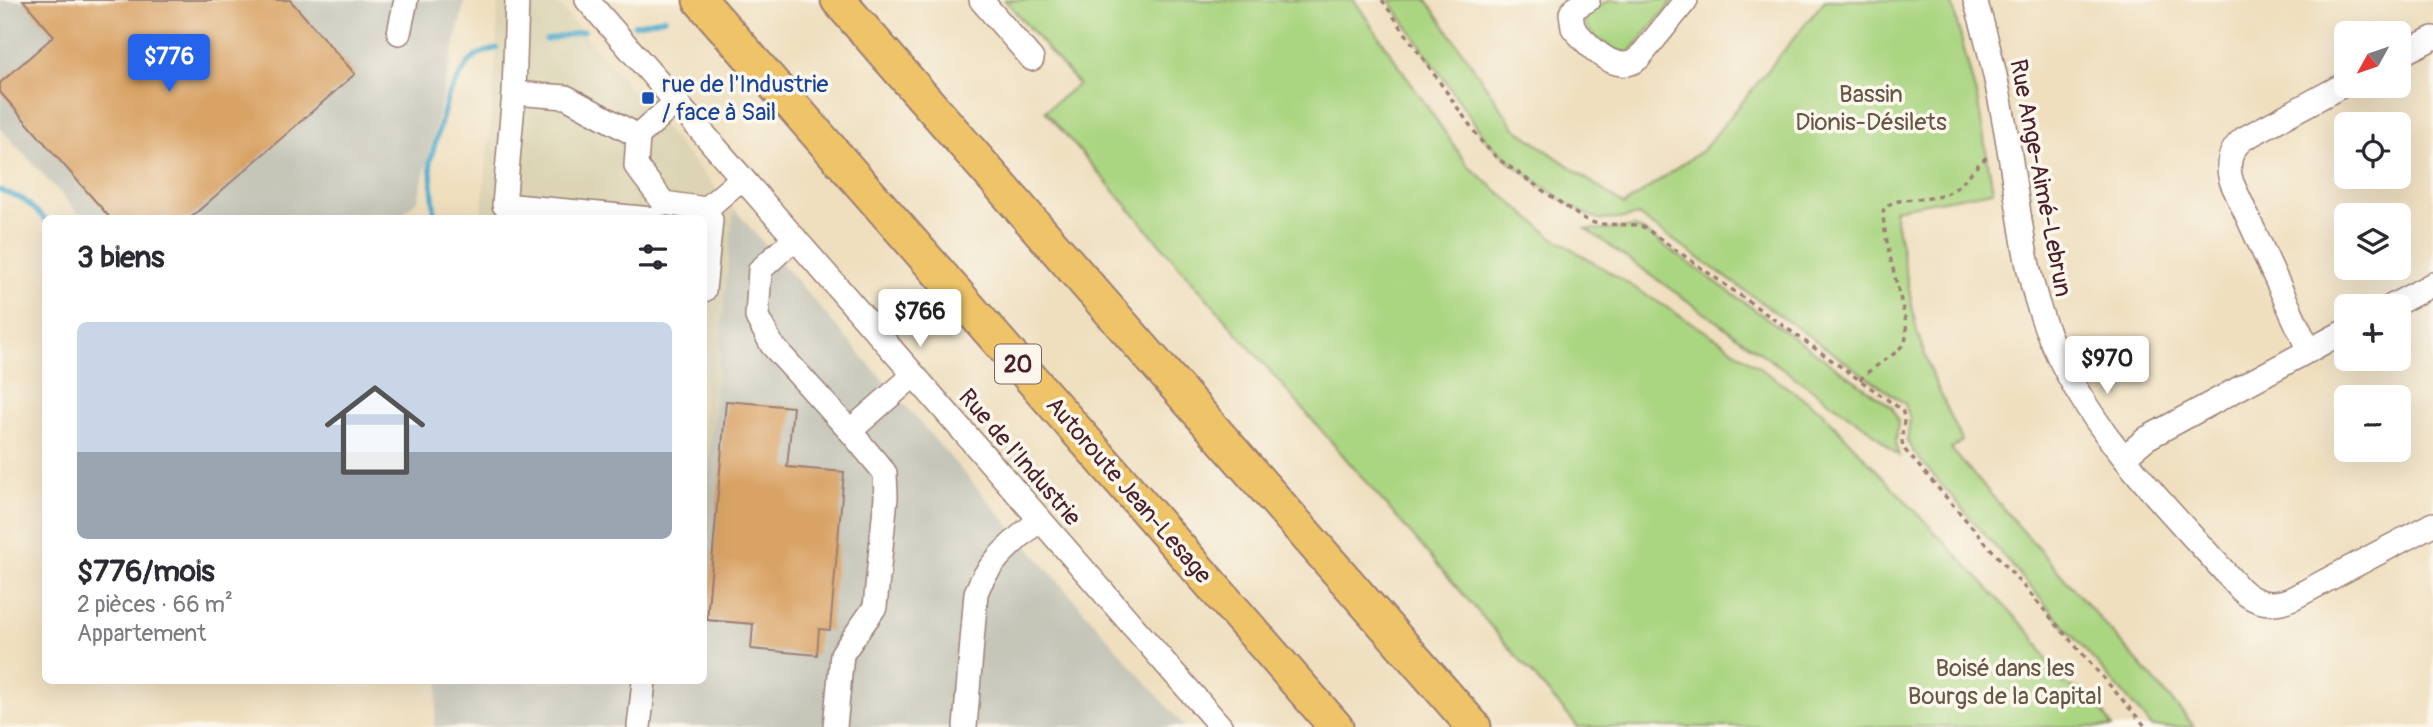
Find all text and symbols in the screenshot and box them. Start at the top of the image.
north arrow [2334,21,2412,98]
map controls [2334,21,2411,462]
pin: $776 [128,34,210,94]
text: $776 [144,42,194,71]
street label: Rue Ange-Aimé-Lebrun [2003,57,2078,299]
place label: rue de l'Industrie / face à Sail [662,70,829,127]
park label: Bassin Dionis-Désilets [1795,80,1947,137]
marker: rue de l'Industrie / face à Sail [640,90,656,106]
button: locate [2334,112,2411,189]
button: layers [2334,203,2411,280]
icon: filters [634,238,672,276]
text: 3 biens [77,239,164,276]
pin: $766 [879,290,961,349]
button: + [2334,294,2411,371]
text: $766 [894,297,946,326]
pin: $970 [2066,336,2148,396]
road number: 20 [995,344,1041,384]
text: $970 [2081,344,2133,373]
icon: home [312,367,438,493]
street label: Rue de l'Industrie [952,383,1087,532]
button: − [2334,385,2411,462]
street label: Autoroute Jean-Lesage [1040,391,1218,590]
text: $776/mois [77,553,215,590]
text: 2 pièces · 66 m² [77,590,233,619]
text: Appartement [77,619,206,648]
park label: Boisé dans les Bourgs de la Capital [1908,654,2102,711]

